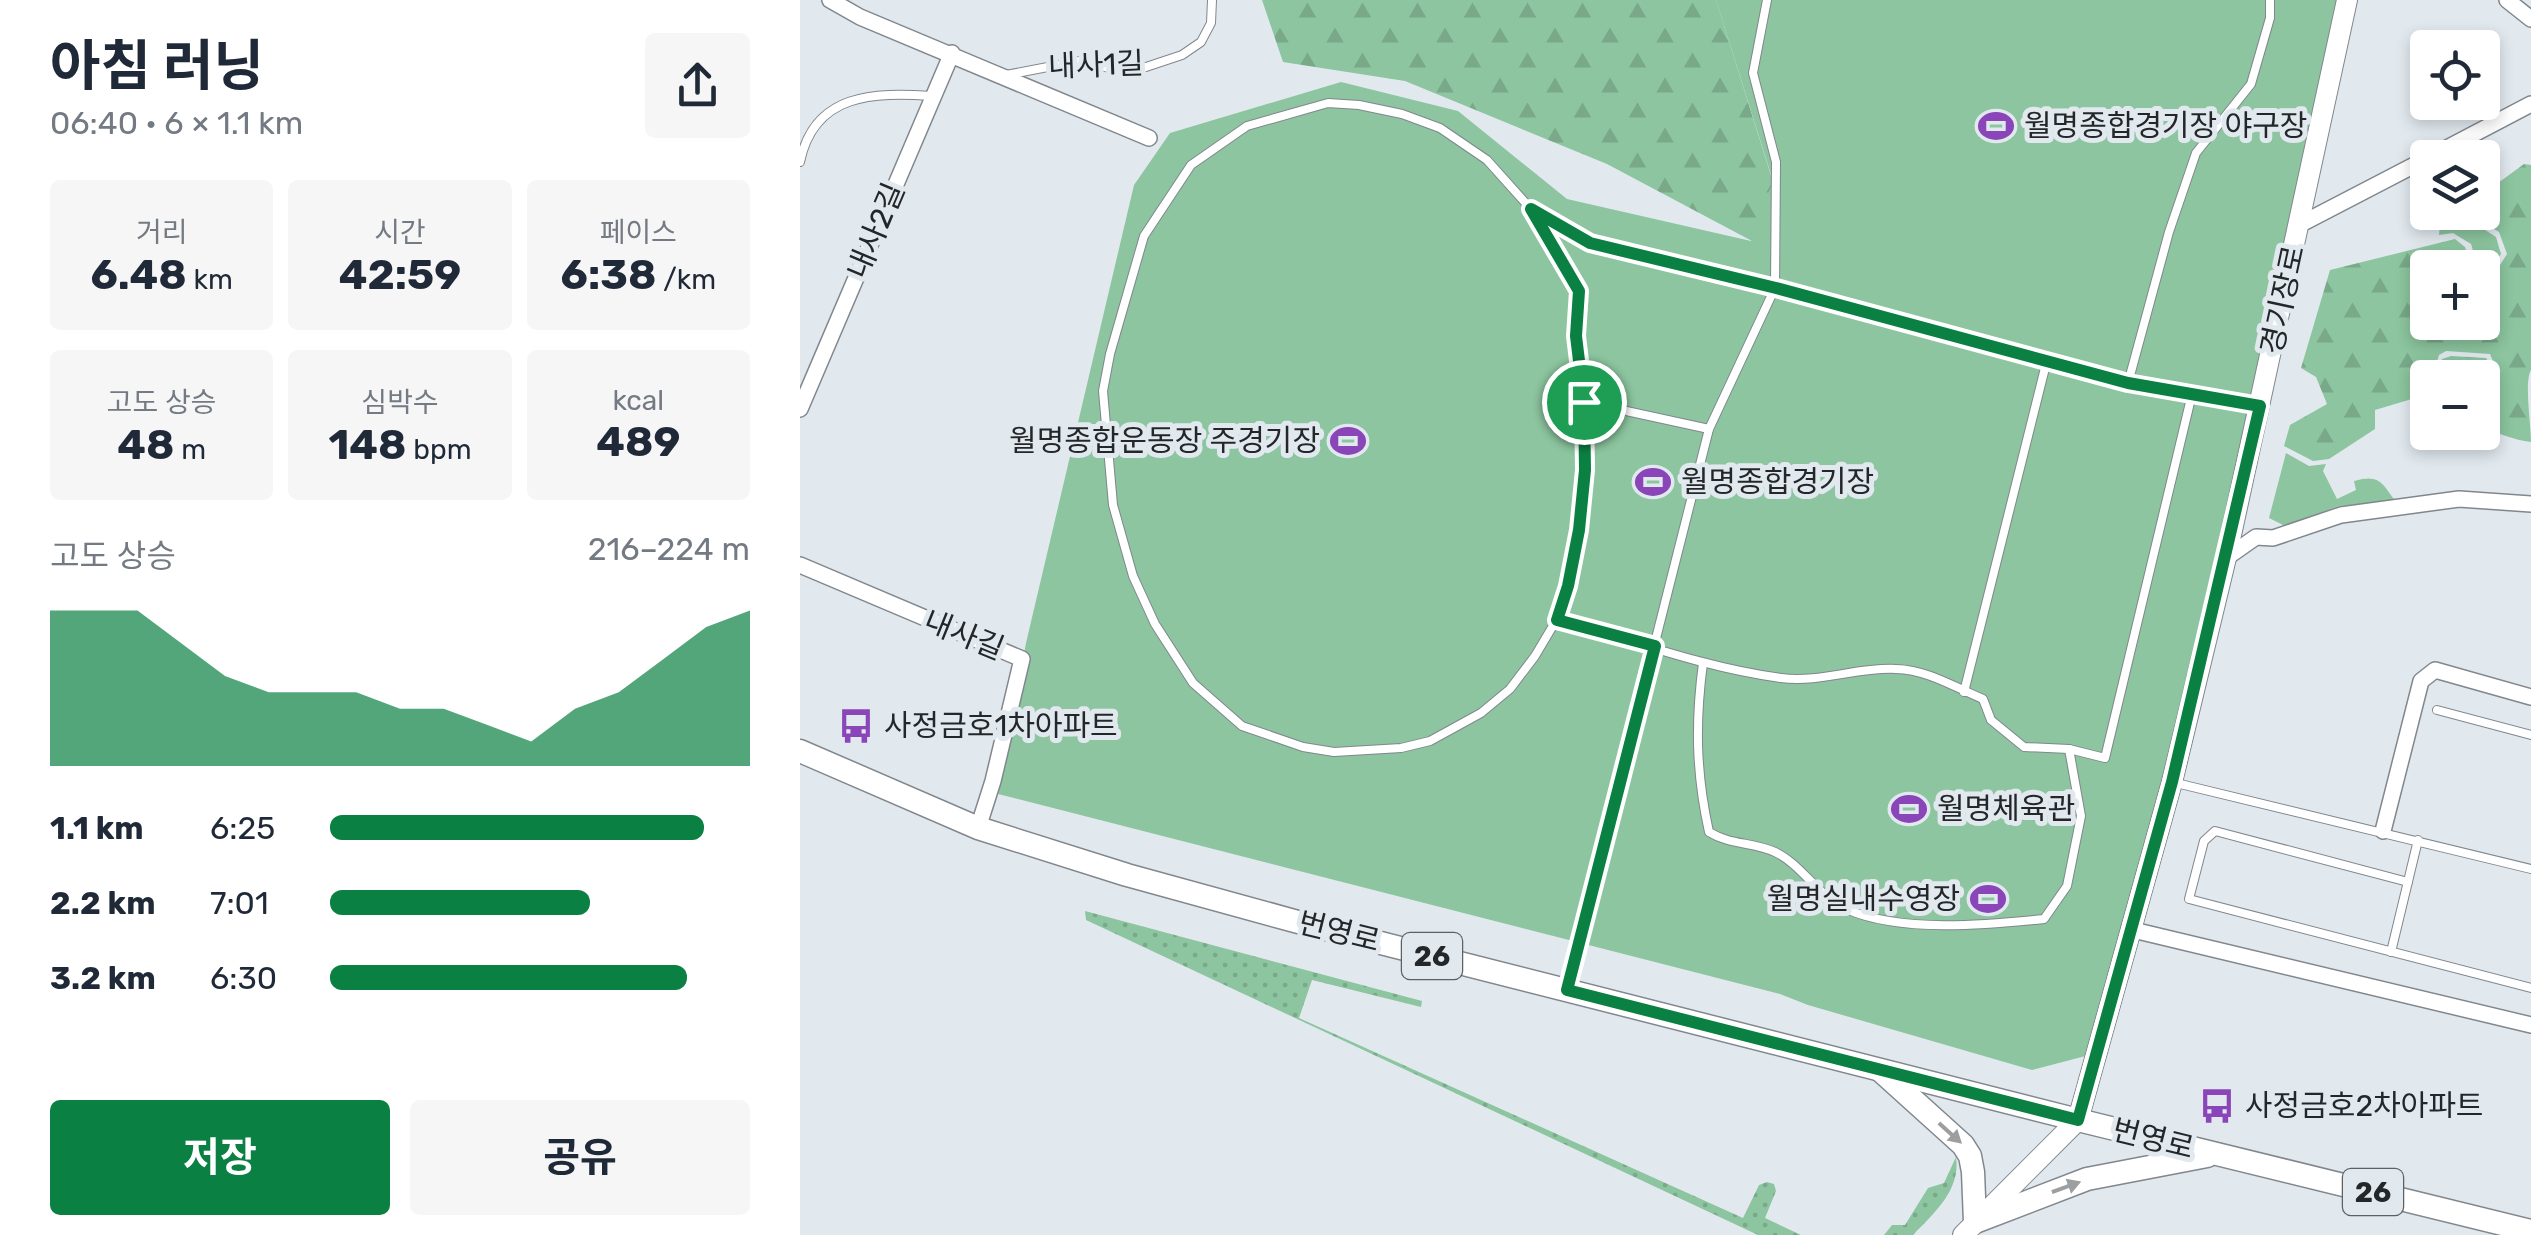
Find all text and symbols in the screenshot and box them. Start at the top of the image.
map controls [2410,30,2500,450]
button: locate [2410,30,2500,120]
button: share [645,33,750,138]
text: 아침 러닝 [50,34,264,99]
street label: 내사1길 [1048,45,1144,85]
text: 06:40 · 6 × 1.1 km [50,104,303,142]
sports icon: 월명종합경기장 야구장 [1977,107,2015,145]
place label: 월명종합경기장 야구장 [2024,108,2307,144]
button: layers [2410,140,2500,230]
street label: 내사2길 [840,178,912,284]
text: 거리 [136,216,187,249]
text: 시간 [374,216,426,249]
text: 페이스 [600,216,677,249]
street label: 경기장로 [2254,242,2312,358]
text: 6.48 [91,250,187,300]
text: 42:59 [339,250,461,300]
text: 6:38 [561,250,656,300]
button: + [2410,250,2500,340]
text: km [187,263,233,296]
text: /km [656,263,716,296]
pin [1542,360,1627,445]
button: − [2410,360,2500,450]
icon: arrive [1557,375,1612,430]
text: kcal [613,384,664,417]
text: 고도 상승 [107,386,217,419]
text: 심박수 [361,386,439,419]
text: 489 [596,417,680,467]
text: 48 [117,420,174,470]
text: 148 [328,420,406,470]
sports icon: 월명종합운동장 주경기장 [1329,422,1367,460]
place label: 월명종합운동장 주경기장 [1009,423,1320,459]
text: m [174,433,206,466]
text: bpm [406,433,472,466]
sports icon: 월명종합경기장 [1634,463,1672,501]
place label: 월명종합경기장 [1681,464,1874,500]
text: 216–224 m [588,530,750,568]
text: 고도 상승 [50,537,176,575]
street label: 내사길 [919,603,1009,667]
bus stop icon: 사정금호1차아파트 [837,707,875,745]
place label: 사정금호1차아파트 [884,708,1118,744]
sports icon: 월명체육관 [1890,790,1928,828]
place label: 월명체육관 [1937,791,2075,827]
text: 1.1 km [50,809,144,847]
text: 6:25 [210,809,275,847]
sports icon: 월명실내수영장 [1969,880,2007,918]
place label: 월명실내수영장 [1767,881,1960,917]
text: 2.2 km [50,884,156,922]
text: 7:01 [210,884,269,922]
street label: 번영로 [1294,905,1384,959]
road number: 26 [1402,933,1462,979]
text: 3.2 km [50,959,156,997]
text: 6:30 [210,959,277,997]
bus stop icon: 사정금호2차아파트 [2198,1087,2236,1125]
place label: 사정금호2차아파트 [2245,1088,2483,1124]
button: 저장 [50,1100,390,1215]
button: 공유 [410,1100,750,1215]
street label: 번영로 [2108,1112,2198,1166]
one-way arrow [1938,1121,1962,1144]
road number: 26 [2343,1169,2403,1215]
one-way arrow [2051,1179,2081,1194]

